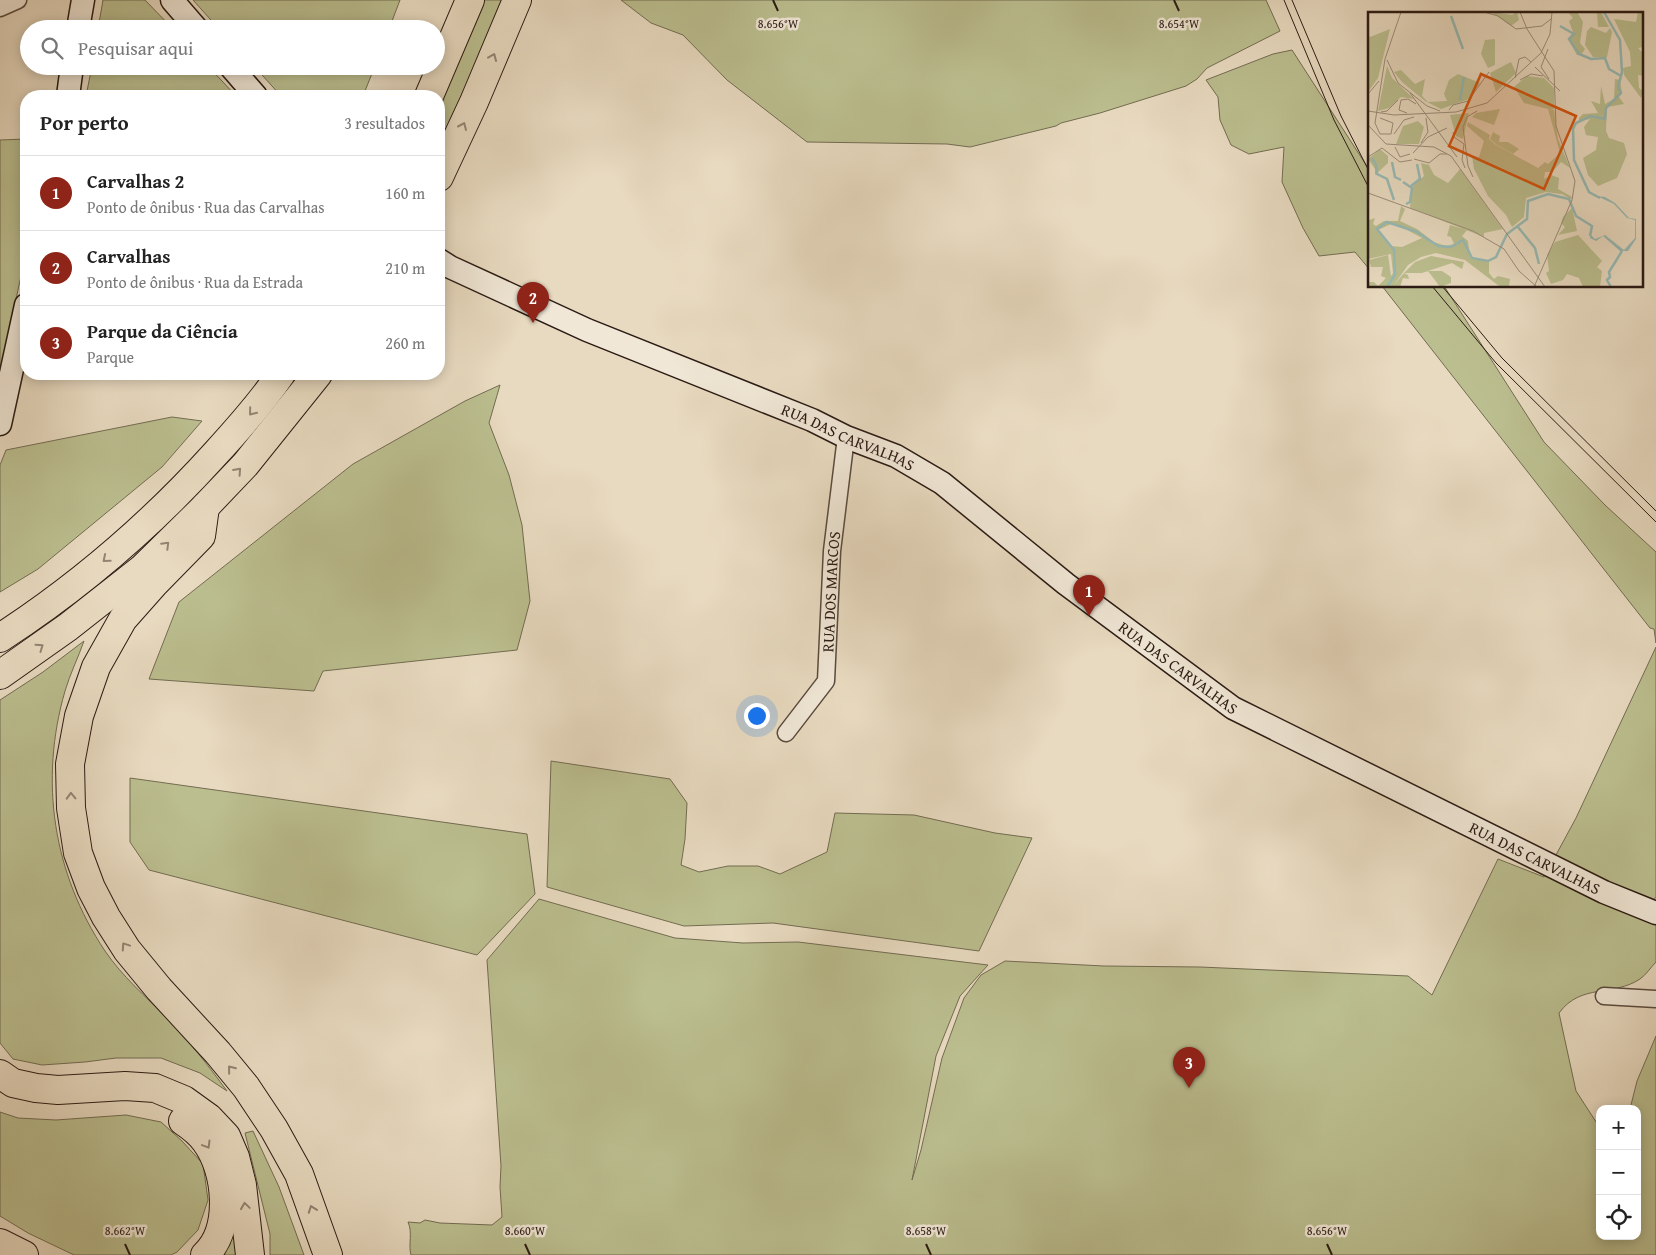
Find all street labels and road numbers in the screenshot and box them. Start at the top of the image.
street label: RUA DAS CARVALHAS [778,397,920,477]
street label: RUA DOS MARCOS [815,530,846,653]
street label: RUA DAS CARVALHAS [1114,615,1243,720]
street label: RUA DAS CARVALHAS [1465,815,1605,901]

